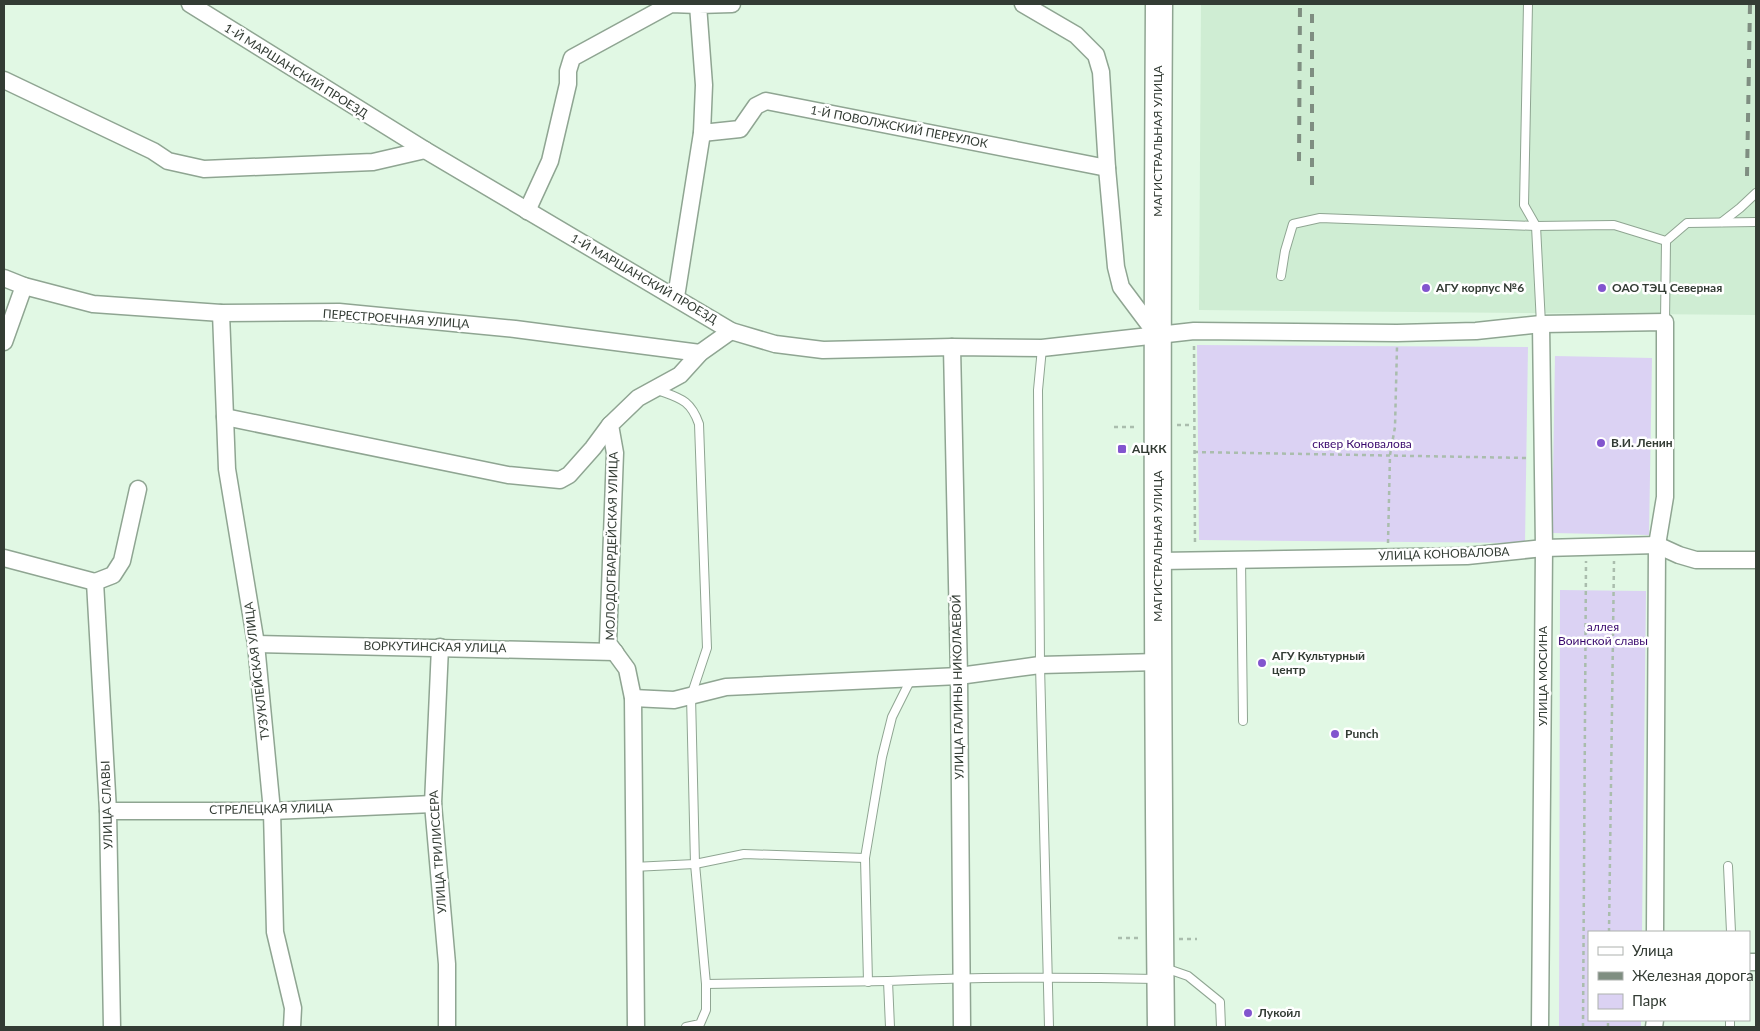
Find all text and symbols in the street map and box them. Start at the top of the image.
street label: 1-Й МАРШАНСКИЙ ПРОЕЗД [222,20,371,121]
street label: МАГИСТРАЛЬНАЯ УЛИЦА [1150,64,1165,217]
street label: 1-Й ПОВОЛЖСКИЙ ПЕРЕУЛОК [809,102,989,151]
street label: 1-Й МАРШАНСКИЙ ПРОЕЗД [568,230,721,327]
place label: АГУ корпус №6 [1435,280,1524,295]
place label: ОАО ТЭЦ Северная [1612,280,1722,295]
marker: АГУ корпус №6 [1420,282,1432,294]
marker: ОАО ТЭЦ Северная [1596,282,1608,294]
street label: ПЕРЕСТРОЕЧНАЯ УЛИЦА [322,306,471,331]
place label: В.И. Ленин [1611,435,1673,450]
park label: сквер Коновалова [1312,436,1412,451]
marker: В.И. Ленин [1595,437,1607,449]
place label: АЦКК [1131,441,1167,456]
marker: АЦКК [1116,443,1128,455]
street label: МОЛОДОГВАРДЕЙСКАЯ УЛИЦА [602,451,621,640]
street label: МАГИСТРАЛЬНАЯ УЛИЦА [1150,469,1165,622]
street label: УЛИЦА КОНОВАЛОВА [1378,544,1511,563]
street label: УЛИЦА ГАЛИНЫ НИКОЛАЕВОЙ [948,594,967,780]
street label: ТУЗУКЛЕЙСКАЯ УЛИЦА [240,600,272,741]
park label: аллея Воинской славы [1558,619,1648,648]
street label: УЛИЦА МОСИНА [1535,625,1550,726]
street label: ВОРКУТИНСКАЯ УЛИЦА [363,638,507,655]
place label: АГУ Культурный центр [1271,648,1365,677]
marker: АГУ Культурный центр [1256,657,1268,669]
place label: Punch [1345,726,1379,741]
marker: Punch [1329,728,1341,740]
street label: УЛИЦА СЛАВЫ [97,760,116,850]
street label: УЛИЦА ТРИЛИССЕРА [426,789,449,914]
street label: СТРЕЛЕЦКАЯ УЛИЦА [209,800,334,817]
legend [1588,931,1750,1021]
text: Улица [1632,941,1673,959]
text: Железная дорога [1632,966,1754,984]
text: Парк [1632,991,1667,1009]
place label: Лукойл [1257,1005,1301,1020]
marker: Лукойл [1242,1007,1254,1019]

